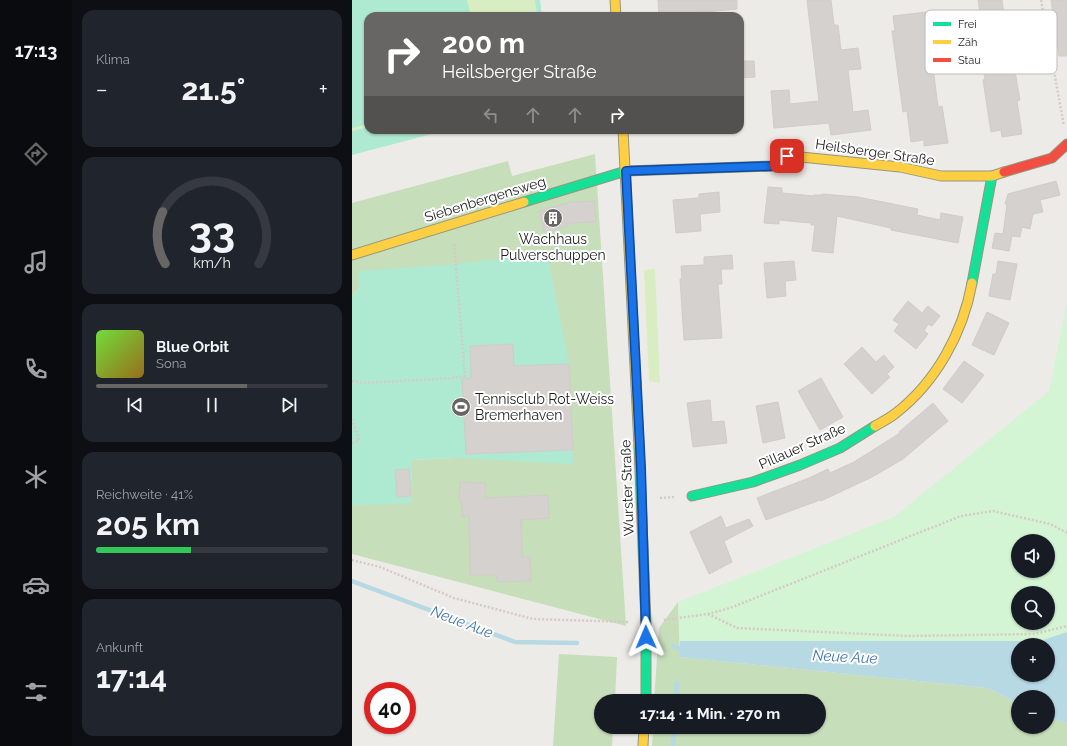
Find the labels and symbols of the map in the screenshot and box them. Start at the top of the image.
legend [925,10,1057,74]
text: Frei [958,18,977,31]
text: Zäh [958,36,977,49]
text: Stau [958,54,981,67]
street label: Heilsberger Straße [814,136,936,168]
pin [770,139,804,173]
street label: Siebenbergensweg [422,173,548,225]
building icon: Wachhaus Pulverschuppen [542,207,564,229]
place label: Wachhaus Pulverschuppen [500,231,606,263]
place label: Tennisclub Rot-Weiss Bremerhaven [475,391,614,423]
sports icon: Tennisclub Rot-Weiss Bremerhaven [450,396,472,418]
street label: Pillauer Straße [756,420,848,472]
street label: Wurster Straße [617,439,637,537]
water label: Neue Aue [428,602,496,642]
position arrow [625,616,667,658]
water label: Neue Aue [812,646,878,668]
speed limit sign: 40 [364,682,416,734]

